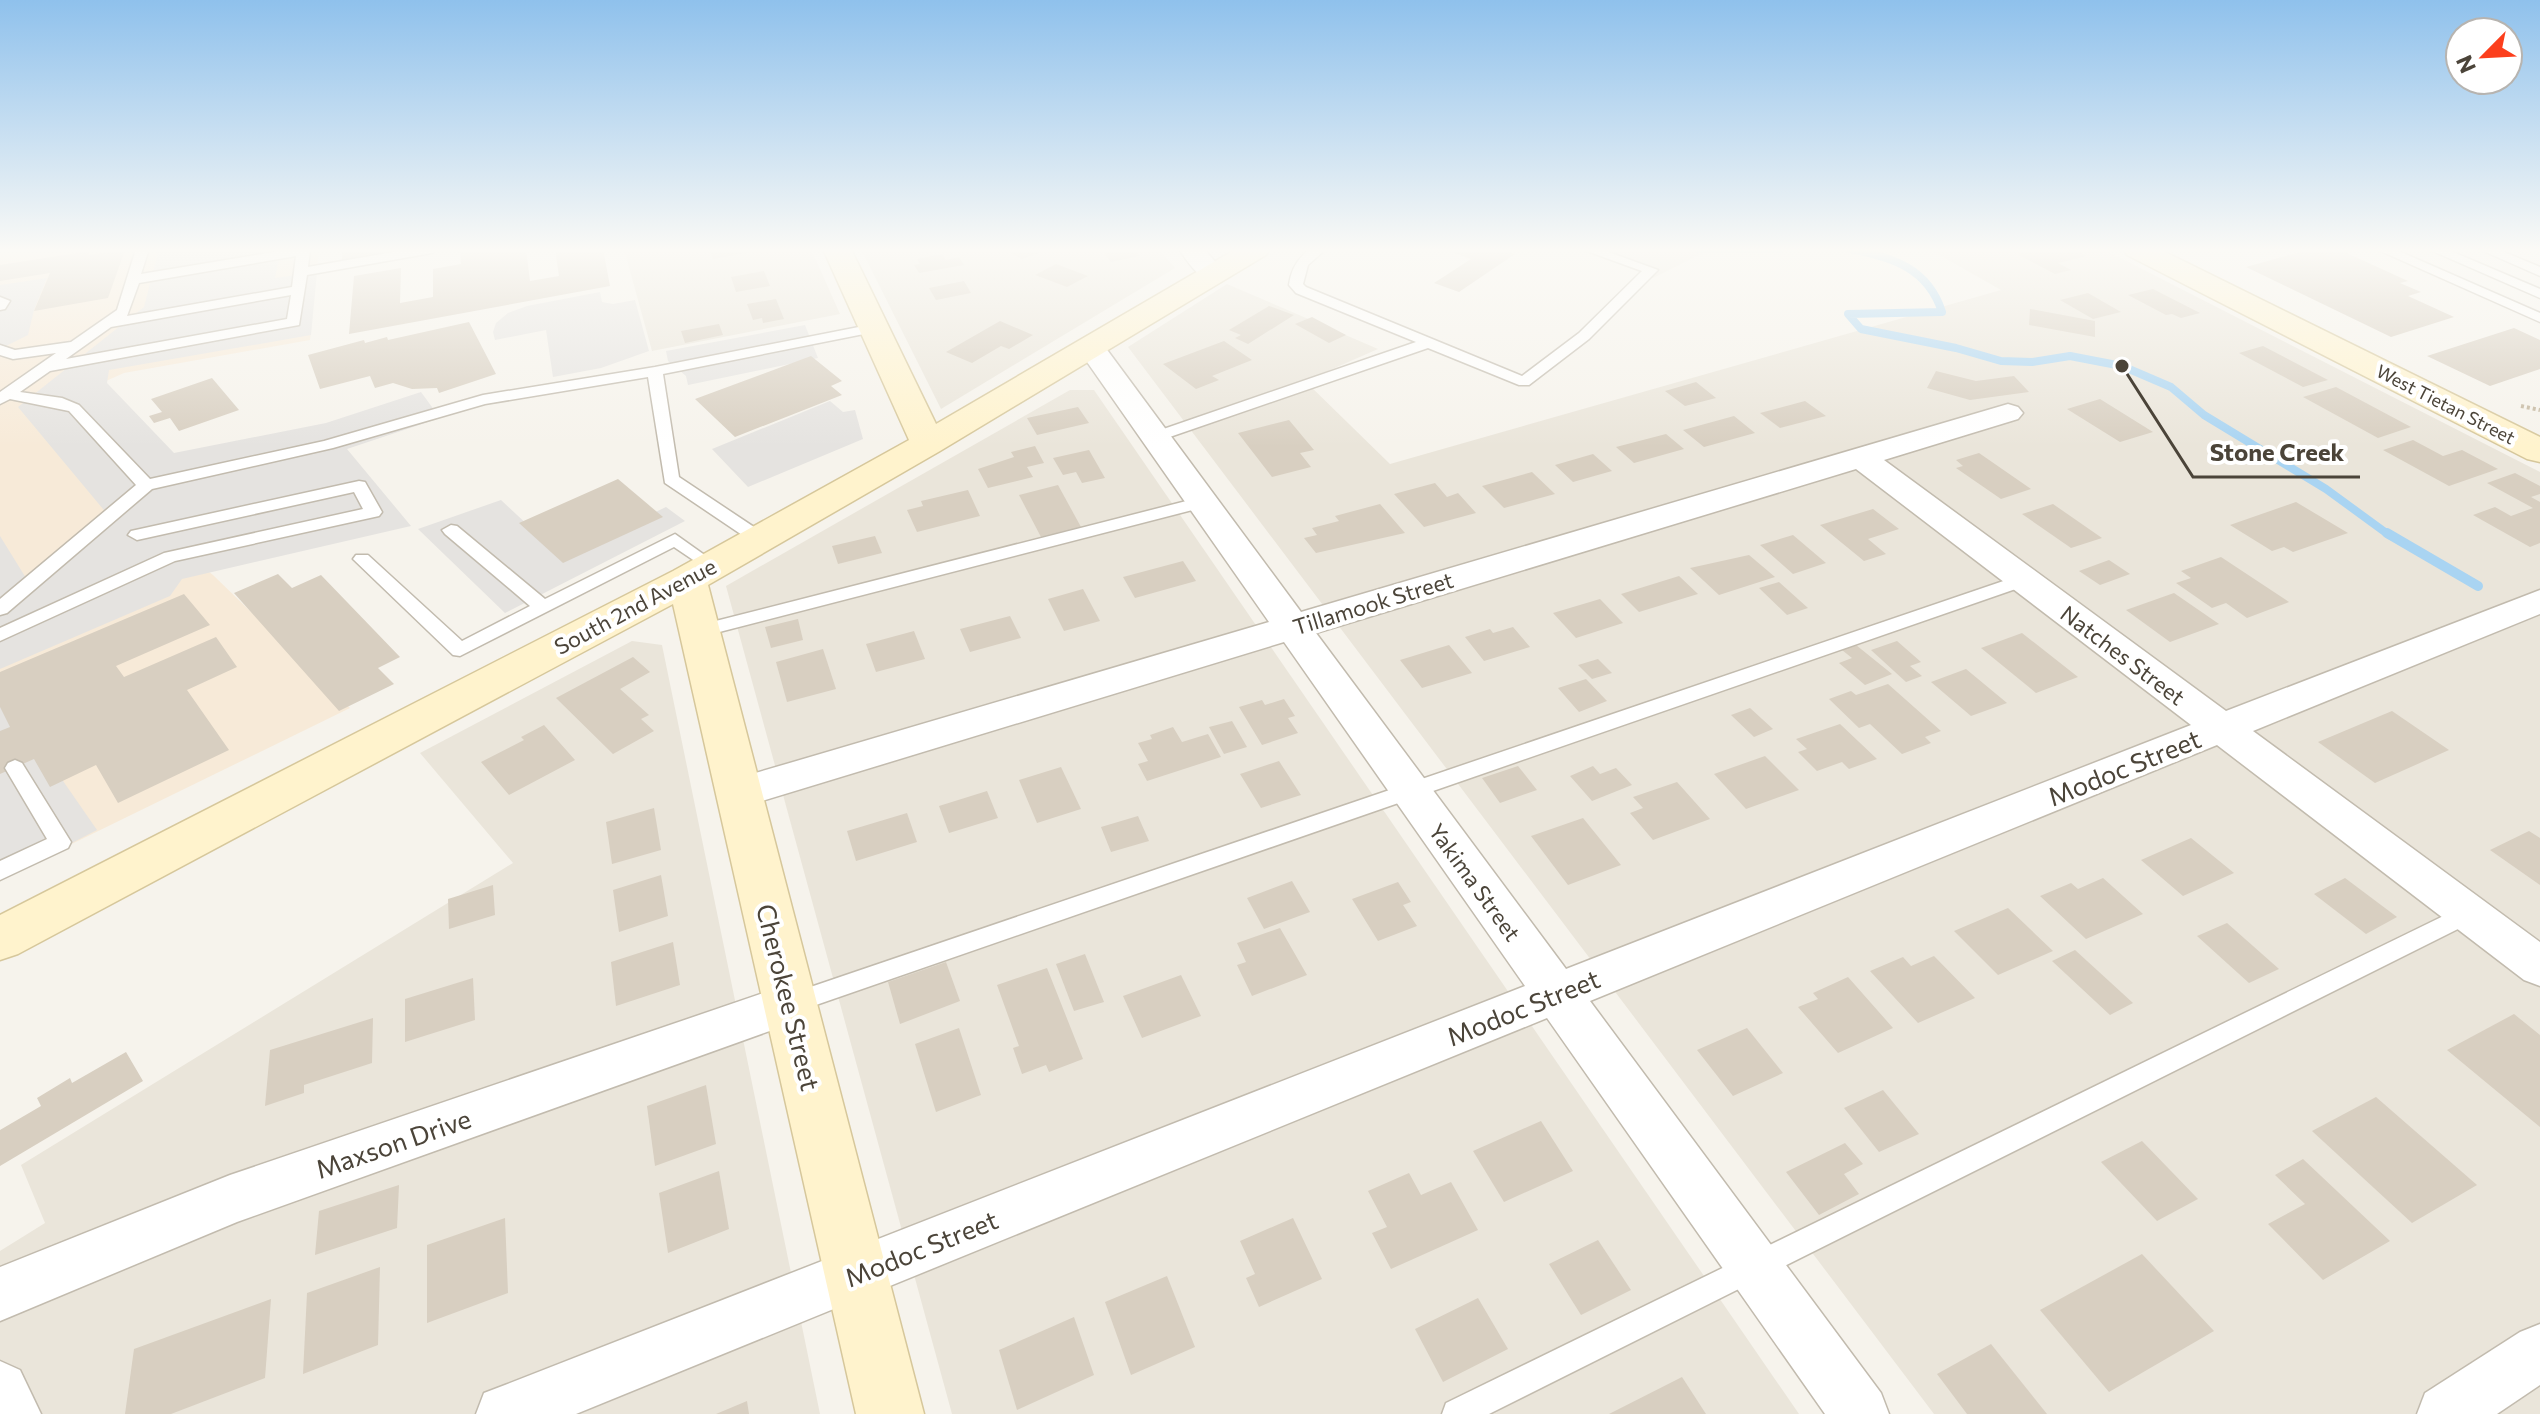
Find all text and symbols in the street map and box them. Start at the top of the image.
north arrow [2444,16,2524,96]
text: N [2450,51,2481,77]
street label: West Tietan Street [2373,360,2519,448]
callout: Stone Creek [2193,429,2360,477]
text: Stone Creek [2210,437,2345,466]
street label: South 2nd Avenue [550,552,720,660]
street label: Tillamook Street [1290,566,1456,640]
street label: Natches Street [2056,600,2190,710]
street label: Modoc Street [2043,722,2205,812]
street label: Yakima Street [1423,818,1527,946]
street label: Cherokee Street [751,900,827,1094]
street label: Modoc Street [1442,962,1604,1052]
street label: Maxson Drive [311,1102,475,1184]
street label: Modoc Street [840,1203,1002,1293]

